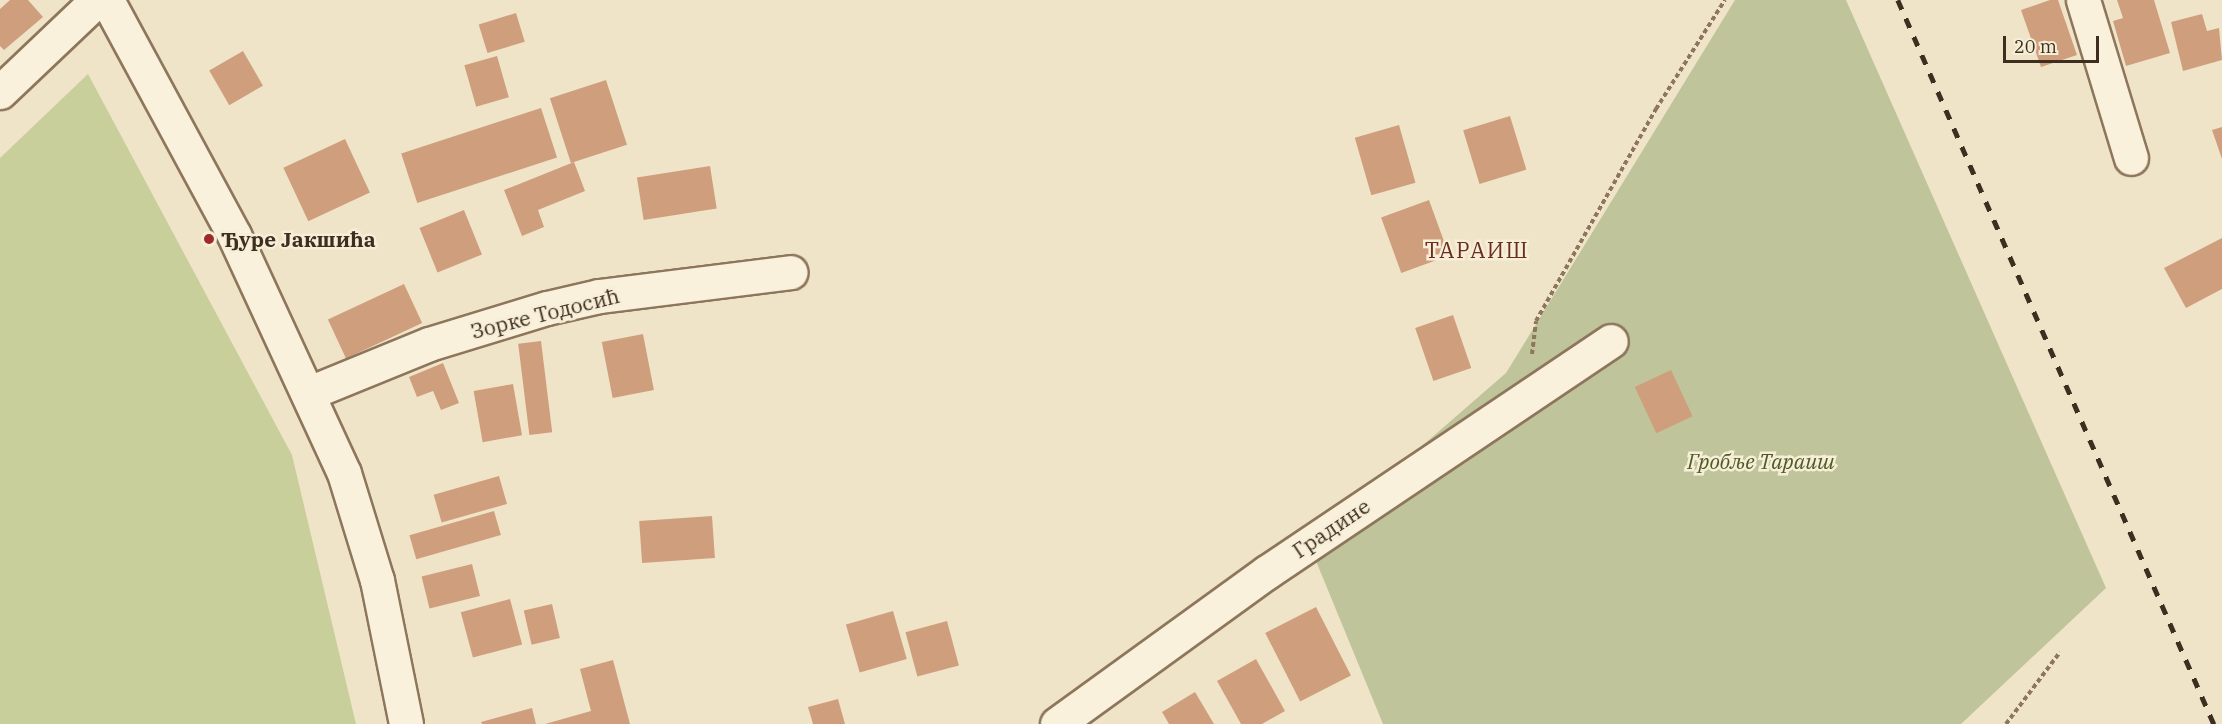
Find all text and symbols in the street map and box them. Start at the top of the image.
scale bar [2006,24,2102,62]
text: 20 m [2014,35,2057,58]
place label: Ђуре Јакшића [221,226,376,252]
marker: Ђуре Јакшића [202,232,216,246]
district label: ТАРАИШ [1425,237,1529,263]
street label: Зорке Тодосић [468,282,622,344]
park label: Гробље Тараиш [1687,448,1835,474]
street label: Градине [1287,493,1375,563]

